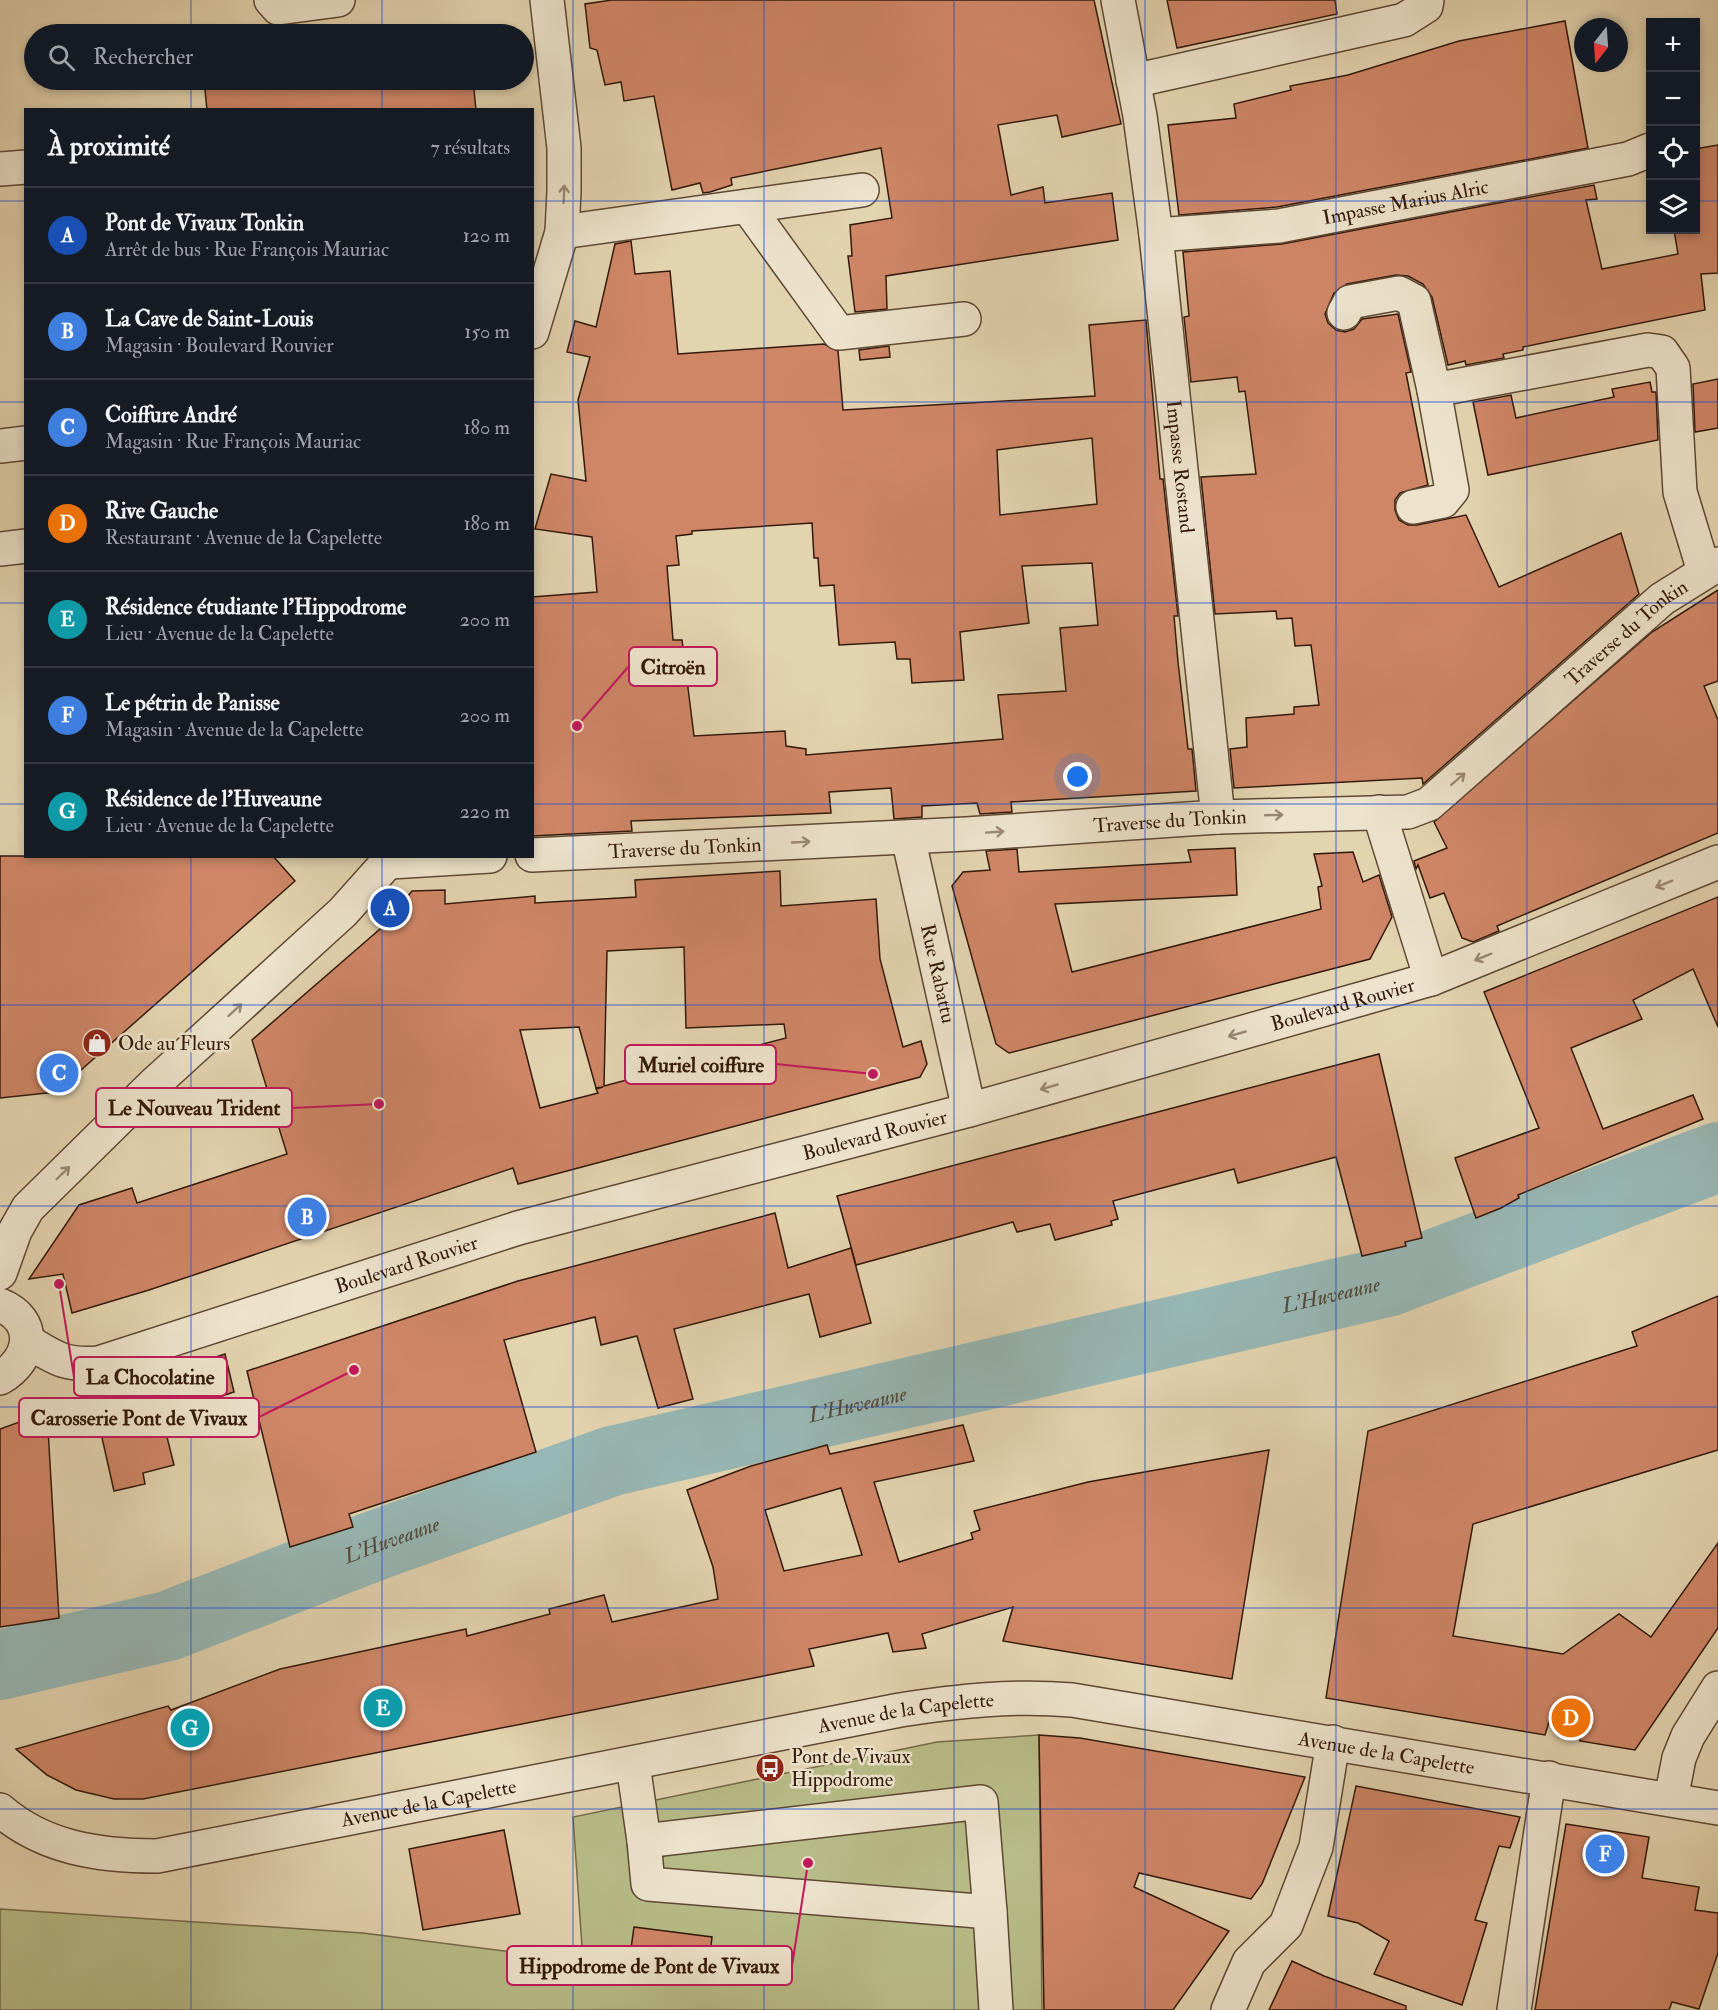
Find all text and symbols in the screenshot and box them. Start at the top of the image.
north arrow [1574,18,1628,72]
map controls [1646,18,1700,234]
button: + [1646,18,1700,72]
search box [24,24,534,90]
icon: search [45,41,78,74]
text: Rechercher [93,43,193,71]
button: − [1646,72,1700,126]
button: locate [1646,126,1700,180]
text: À proximité [48,131,170,163]
text: 7 résultats [431,135,510,160]
street label: Impasse Marius Alric [1320,174,1490,230]
button: layers [1646,180,1700,234]
one-way arrow [558,184,570,204]
text: Pont de Vivaux Tonkin [105,209,304,237]
text: A [61,223,74,248]
text: 120 m [463,223,510,248]
text: Arrêt de bus · Rue François Mauriac [105,237,389,262]
text: La Cave de Saint-Louis [105,305,313,333]
text: B [61,319,74,344]
text: 150 m [464,319,510,344]
text: Magasin · Boulevard Rouvier [105,333,334,358]
street label: Impasse Rostand [1161,399,1200,534]
text: Coiffure André [105,401,237,429]
text: C [60,415,75,440]
text: 180 m [463,415,510,440]
text: Magasin · Rue François Mauriac [105,429,361,454]
text: Rive Gauche [105,497,218,525]
text: D [59,511,76,536]
text: 180 m [463,511,510,536]
text: Restaurant · Avenue de la Capelette [105,525,382,550]
street label: Traverse du Tonkin [1559,574,1692,691]
text: Résidence étudiante l'Hippodrome [105,593,406,621]
text: E [60,607,75,632]
text: 200 m [460,607,510,632]
text: Lieu · Avenue de la Capelette [105,621,334,646]
callout: Citroën [629,647,717,686]
text: Citroën [641,654,706,681]
text: Le pétrin de Panisse [105,689,280,717]
text: F [61,703,74,728]
text: 200 m [460,703,510,728]
text: Magasin · Avenue de la Capelette [105,717,363,742]
your location [1063,762,1092,791]
one-way arrow [1450,772,1465,786]
text: Résidence de l'Huveaune [105,785,322,813]
text: G [59,799,76,824]
text: 220 m [460,799,510,824]
street label: Traverse du Tonkin [1093,804,1247,838]
one-way arrow [1263,810,1283,821]
text: Lieu · Avenue de la Capelette [105,813,334,838]
one-way arrow [985,826,1005,837]
street label: Traverse du Tonkin [607,831,762,864]
one-way arrow [790,837,810,848]
one-way arrow [1655,879,1674,890]
pin: A [370,886,410,930]
street label: Rue Rabattu [915,922,962,1026]
one-way arrow [1474,952,1493,963]
street label: Boulevard Rouvier [1268,972,1418,1036]
one-way arrow [228,1002,243,1017]
shop icon: Ode au Fleurs [81,1027,113,1059]
one-way arrow [1228,1029,1247,1040]
place label: Ode au Fleurs [118,1031,230,1056]
callout: Muriel coiffure [625,1045,776,1084]
pin: C [40,1050,78,1096]
text: Muriel coiffure [637,1052,764,1079]
one-way arrow [1040,1082,1059,1093]
callout: Le Nouveau Trident [96,1088,292,1127]
text: Le Nouveau Trident [108,1095,280,1122]
street label: Boulevard Rouvier [800,1104,950,1166]
one-way arrow [56,1165,71,1180]
pin: B [288,1194,326,1240]
street label: Boulevard Rouvier [332,1229,481,1299]
water label: L'Huveaune [1278,1270,1384,1320]
callout: La Chocolatine [74,1357,227,1396]
text: La Chocolatine [85,1364,215,1391]
water label: L'Huveaune [805,1380,910,1429]
callout: Carosserie Pont de Vivaux [19,1398,259,1437]
text: Carosserie Pont de Vivaux [31,1405,248,1432]
water label: L'Huveaune [339,1510,444,1570]
pin: E [364,1686,403,1730]
street label: Avenue de la Capelette [815,1687,995,1739]
pin: D [1552,1696,1590,1740]
pin: G [170,1706,210,1750]
street label: Avenue de la Capelette [1295,1725,1476,1780]
place label: Pont de Vivaux Hippodrome [791,1744,910,1793]
bus stop icon: Pont de Vivaux Hippodrome [754,1752,786,1784]
street label: Avenue de la Capelette [338,1773,518,1832]
pin: F [1586,1832,1624,1876]
callout: Hippodrome de Pont de Vivaux [507,1946,792,1985]
text: Hippodrome de Pont de Vivaux [519,1953,780,1980]

